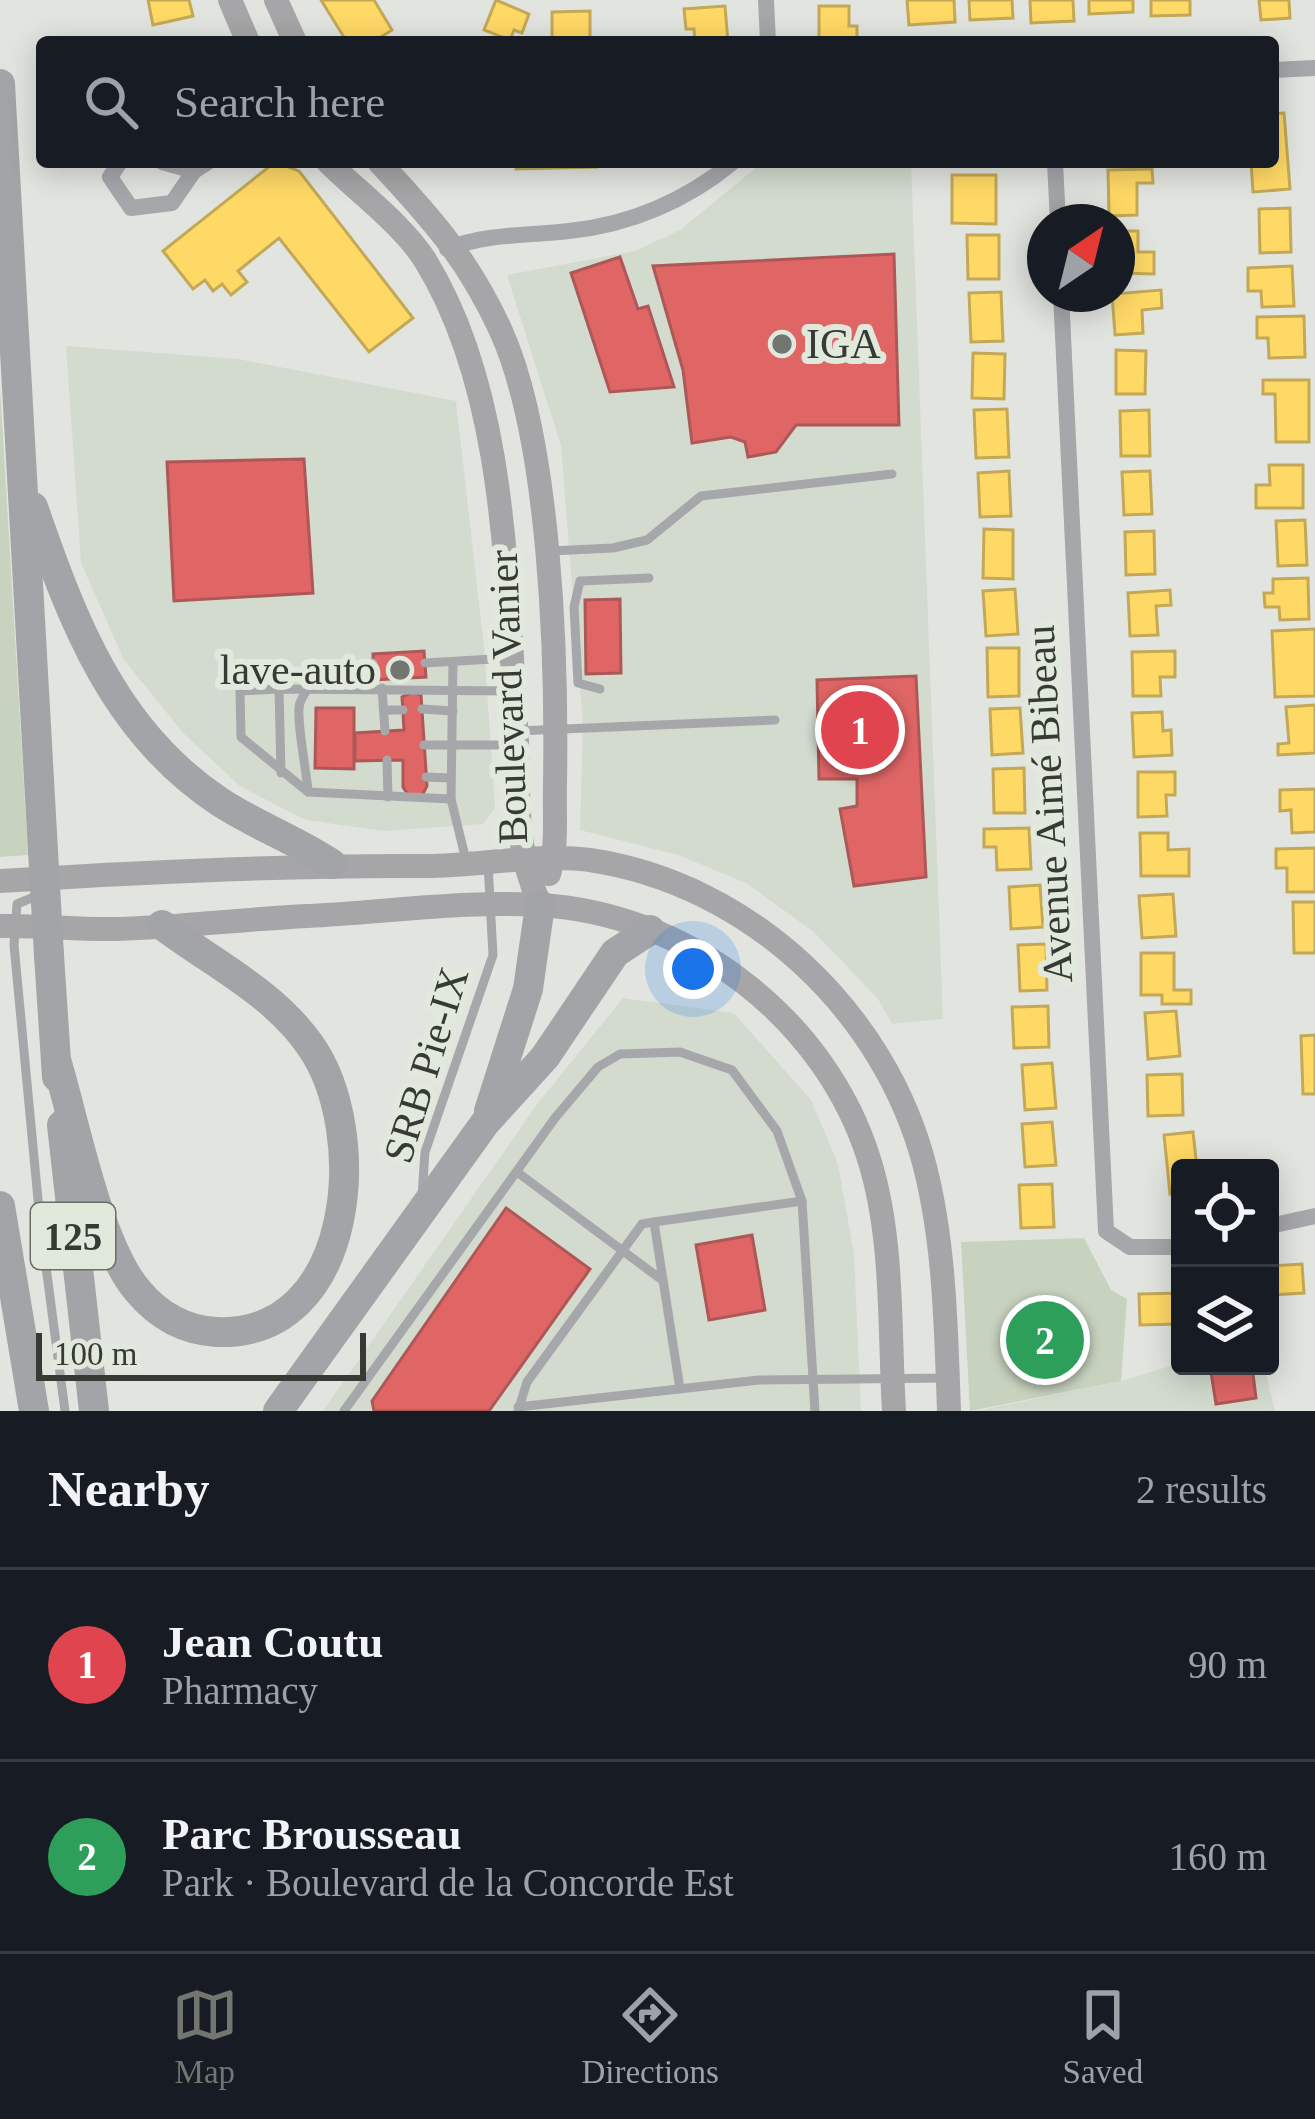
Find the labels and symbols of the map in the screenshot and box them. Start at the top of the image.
north arrow [1027,204,1135,312]
place label: IGA [806,321,881,367]
marker: IGA [769,331,795,357]
street label: Boulevard Vanier [480,549,536,845]
street label: Avenue Aimé Bibeau [1017,624,1081,984]
place label: lave-auto [220,647,376,693]
marker: lave-auto [387,657,413,683]
pin: 1 [821,685,899,775]
your location [663,939,723,999]
street label: SRB Pie-IX [374,962,478,1168]
road number: 125 [31,1203,115,1269]
pin: 2 [1006,1295,1084,1385]
scale bar [36,1327,366,1380]

